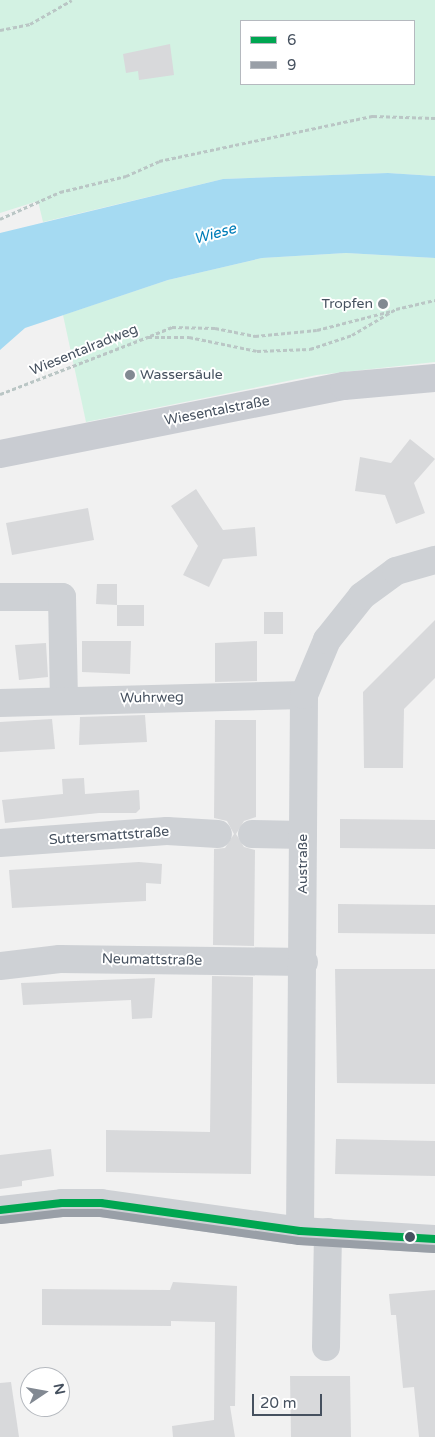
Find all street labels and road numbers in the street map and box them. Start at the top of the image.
street label: Wiesentalradweg [28,321,140,379]
street label: Wiesentalstraße [163,393,271,429]
street label: Wuhrweg [120,689,184,707]
street label: Suttersmattstraße [48,823,170,849]
street label: Austraße [295,834,311,894]
street label: Neumattstraße [102,951,202,969]

